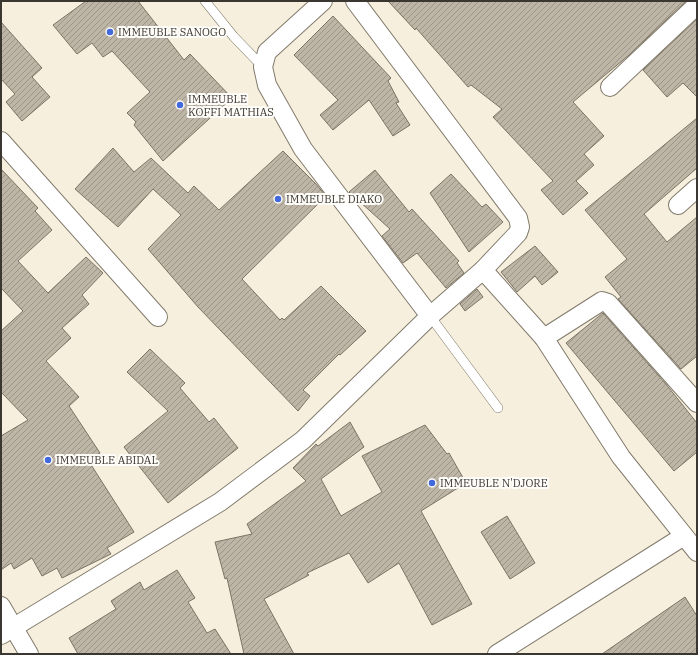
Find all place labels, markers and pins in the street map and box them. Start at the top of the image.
place label: IMMEUBLE SANOGO [118,25,226,39]
marker: IMMEUBLE SANOGO [105,27,115,37]
place label: IMMEUBLE KOFFI MATHIAS [188,92,274,119]
marker: IMMEUBLE KOFFI MATHIAS [175,100,185,110]
place label: IMMEUBLE DIAKO [286,192,382,206]
marker: IMMEUBLE DIAKO [273,194,283,204]
place label: IMMEUBLE ABIDAL [56,453,158,467]
marker: IMMEUBLE ABIDAL [43,455,53,465]
place label: IMMEUBLE N'DJORE [440,476,548,490]
marker: IMMEUBLE N'DJORE [427,478,437,488]

